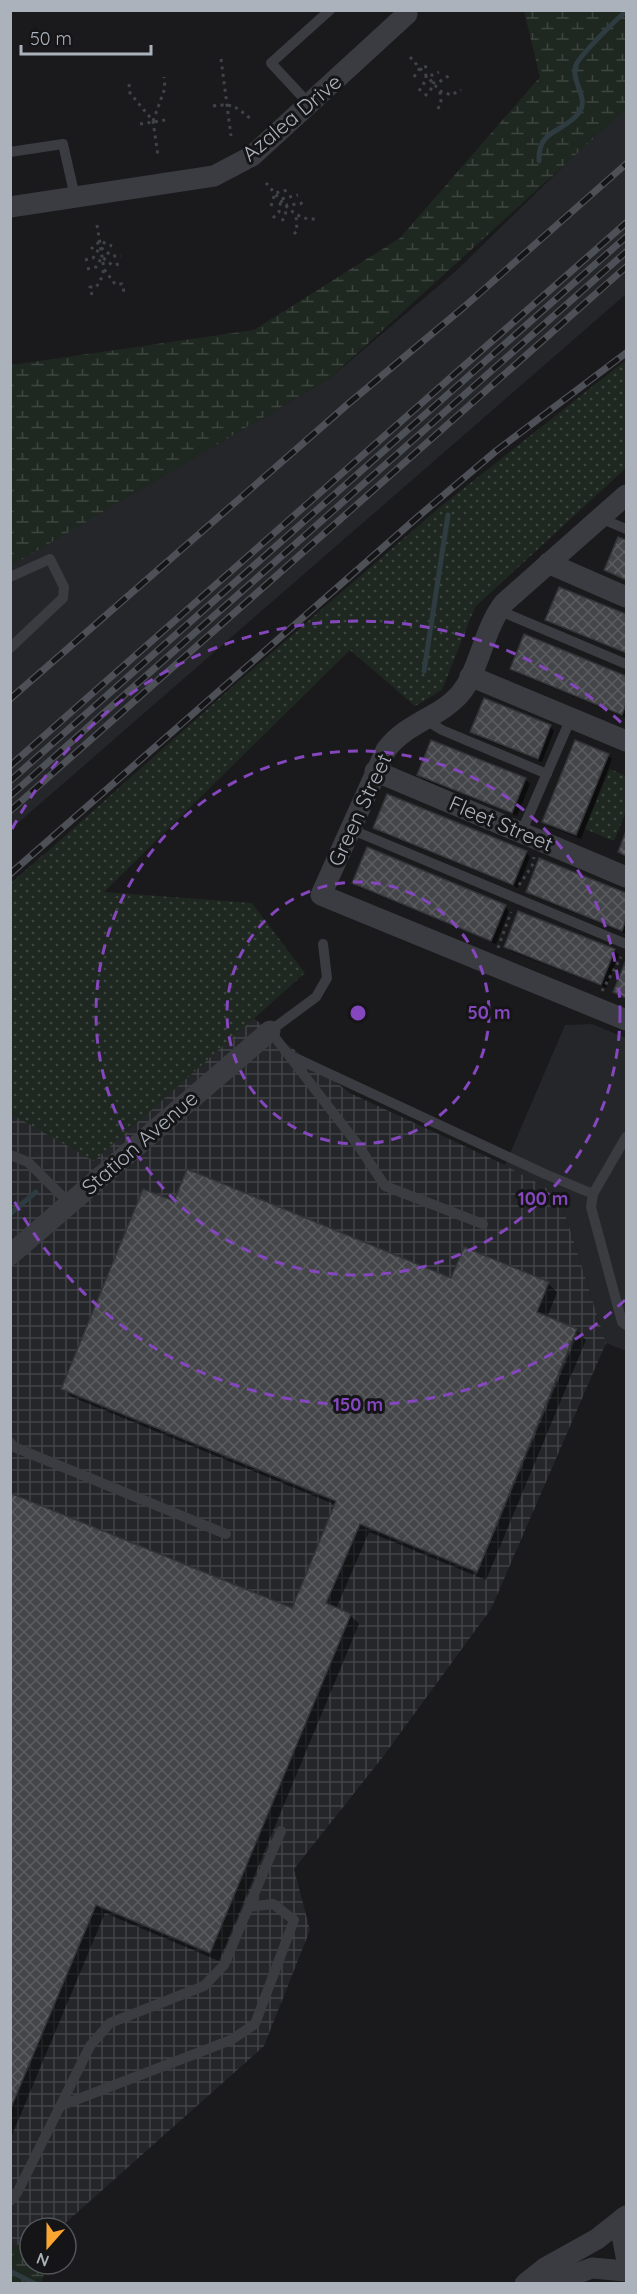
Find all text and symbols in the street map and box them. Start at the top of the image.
scale bar [21,18,152,56]
text: 50 m [30,27,72,50]
street label: Azalea Drive [236,68,346,166]
street label: Green Street [322,749,396,870]
street label: Fleet Street [445,790,557,857]
text: 50 m [467,1001,511,1024]
centre of rings [348,1003,368,1023]
street label: Station Avenue [76,1085,203,1200]
text: 100 m [518,1187,568,1210]
text: 150 m [333,1393,383,1416]
north arrow [18,2216,78,2276]
text: N [34,2249,52,2271]

